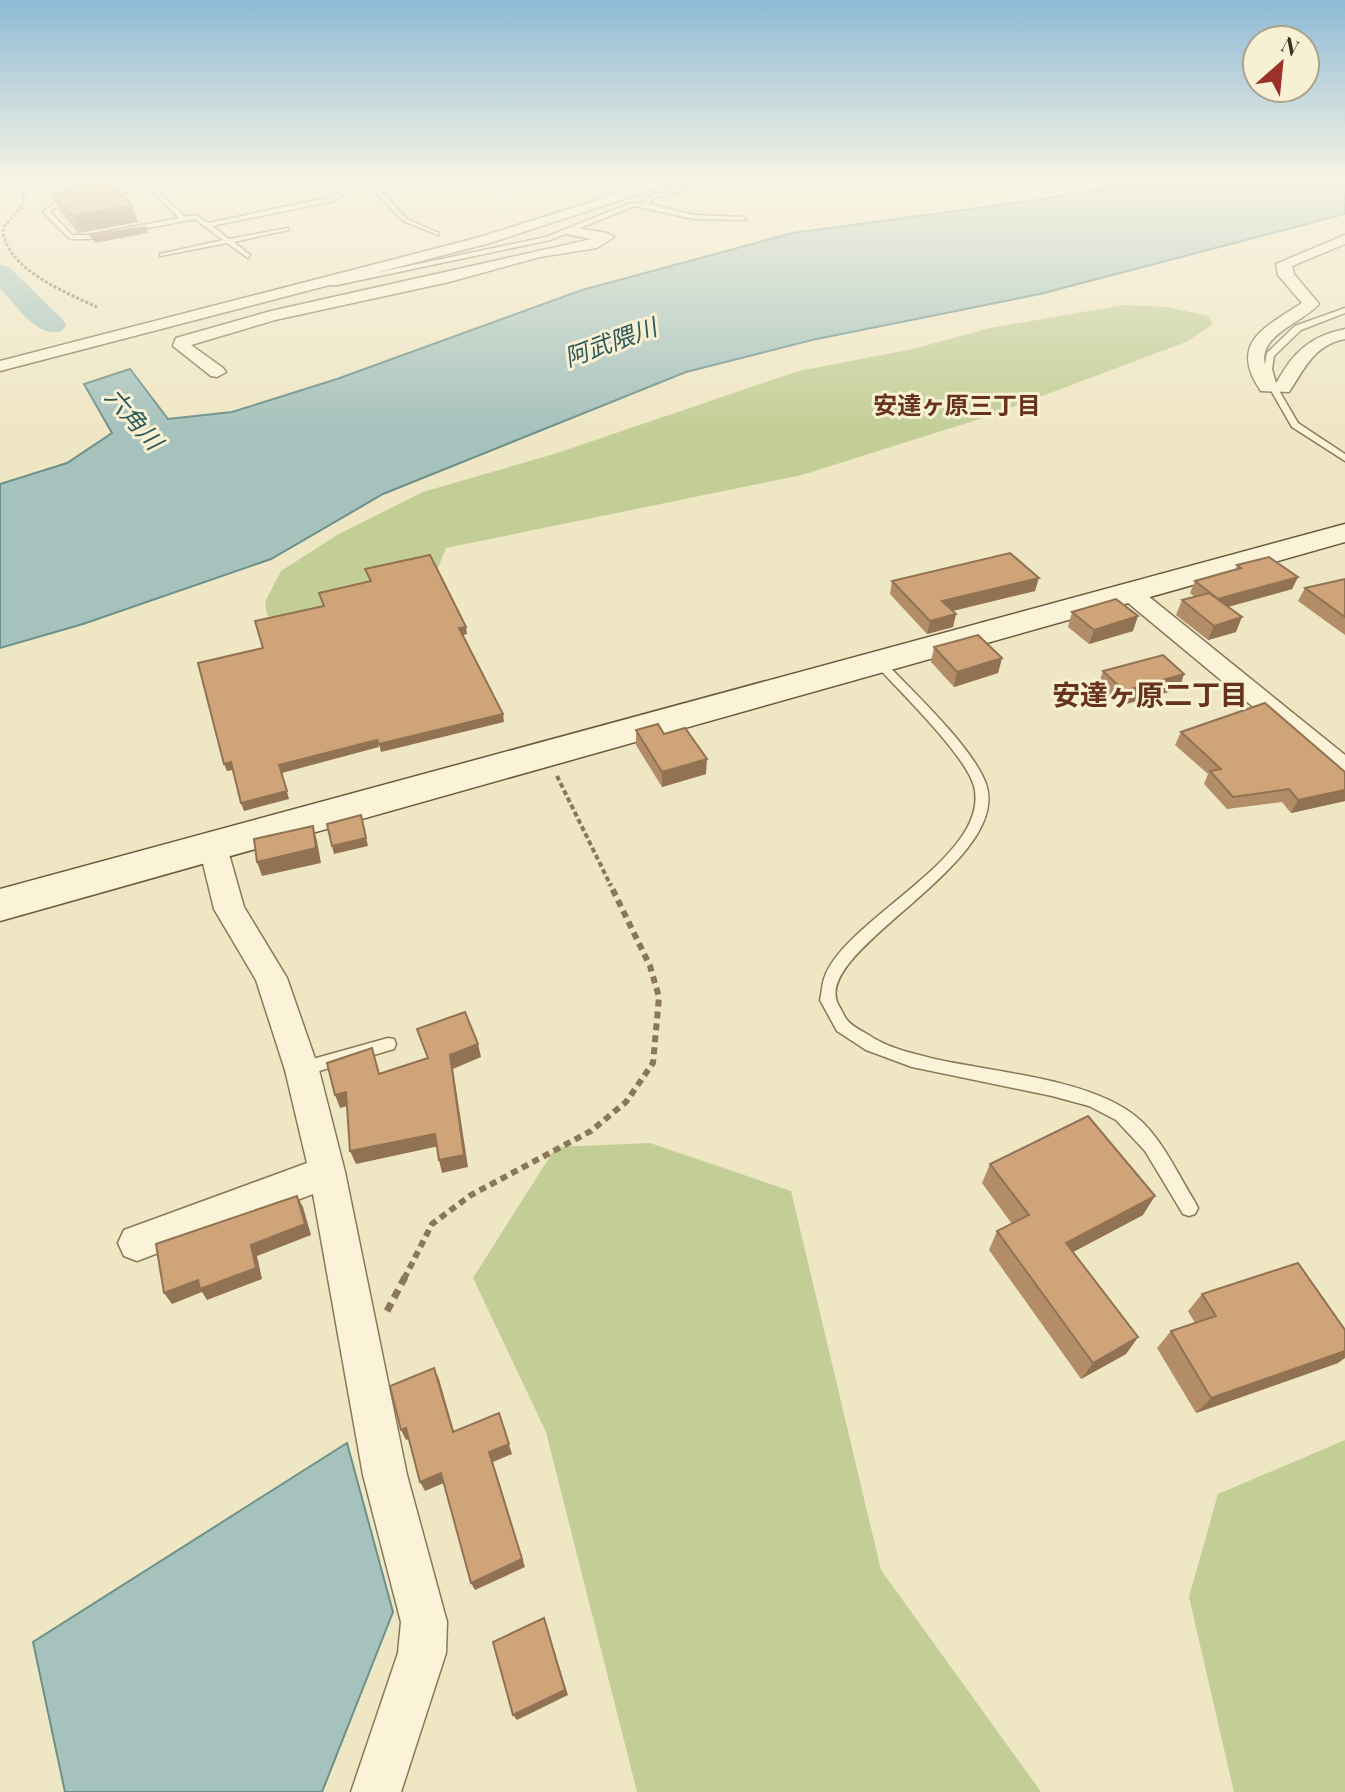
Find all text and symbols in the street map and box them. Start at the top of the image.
north arrow [1241,24,1321,104]
text: N [1277,28,1305,62]
water label: 阿武隈川 [559,309,663,372]
water label: 六角川 [99,380,173,458]
district label: 安達ヶ原三丁目 [873,388,1041,420]
district label: 安達ヶ原二丁目 [1052,675,1248,712]

